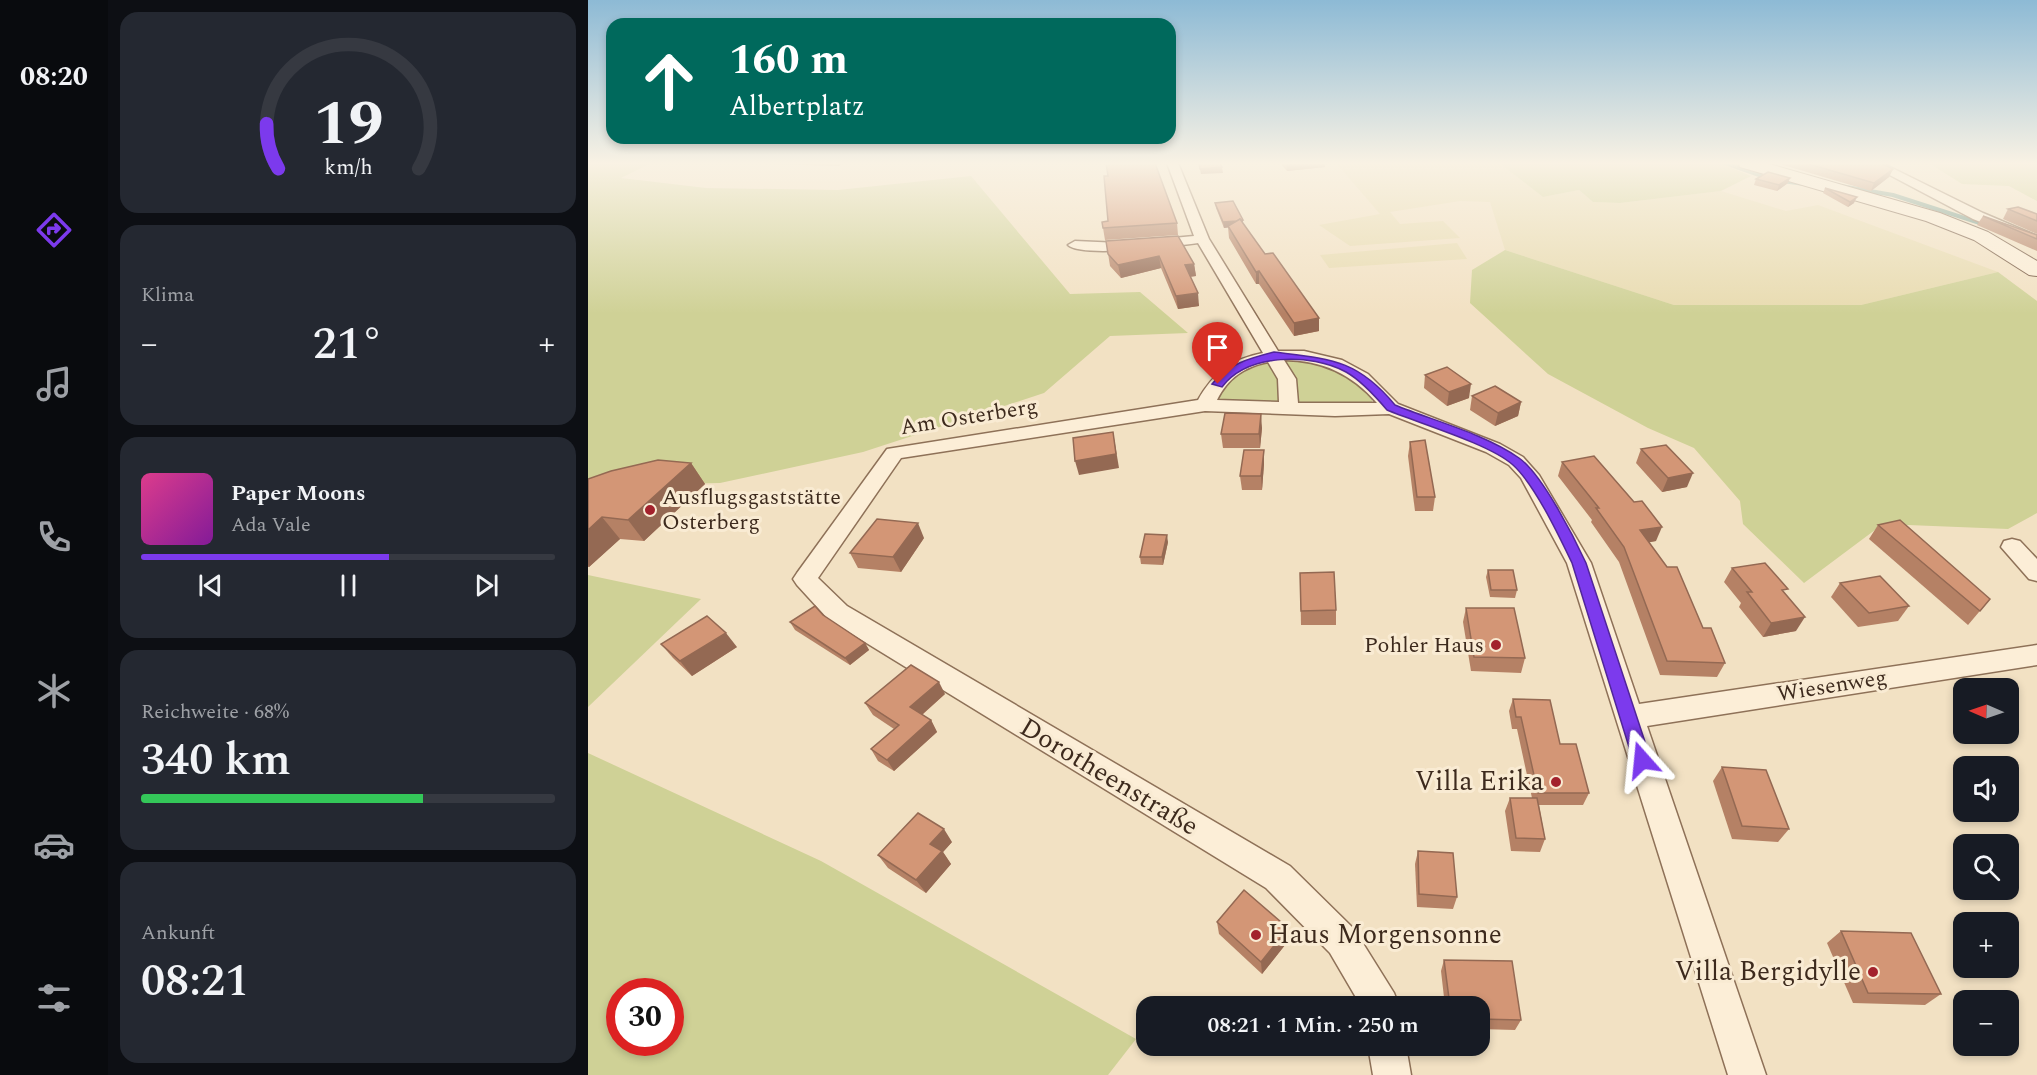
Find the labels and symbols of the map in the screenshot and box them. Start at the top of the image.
pin [1192,322,1243,384]
street label: Am Osterberg [898,390,1040,444]
place label: Ausflugsgaststätte Osterberg [662,481,841,539]
marker: Ausflugsgaststätte Osterberg [643,503,657,517]
place label: Pohler Haus [1364,629,1484,662]
marker: Pohler Haus [1489,638,1503,652]
street label: Wiesenweg [1775,661,1889,711]
north arrow [1953,678,2019,744]
street label: Dorotheenstraße [1011,707,1207,847]
position arrow [1610,728,1674,792]
place label: Villa Erika [1415,761,1544,803]
marker: Villa Erika [1549,775,1563,789]
place label: Haus Morgensonne [1268,914,1502,956]
marker: Haus Morgensonne [1249,928,1263,942]
place label: Villa Bergidylle [1675,951,1861,993]
marker: Villa Bergidylle [1866,965,1880,979]
speed limit sign: 30 [606,978,684,1056]

